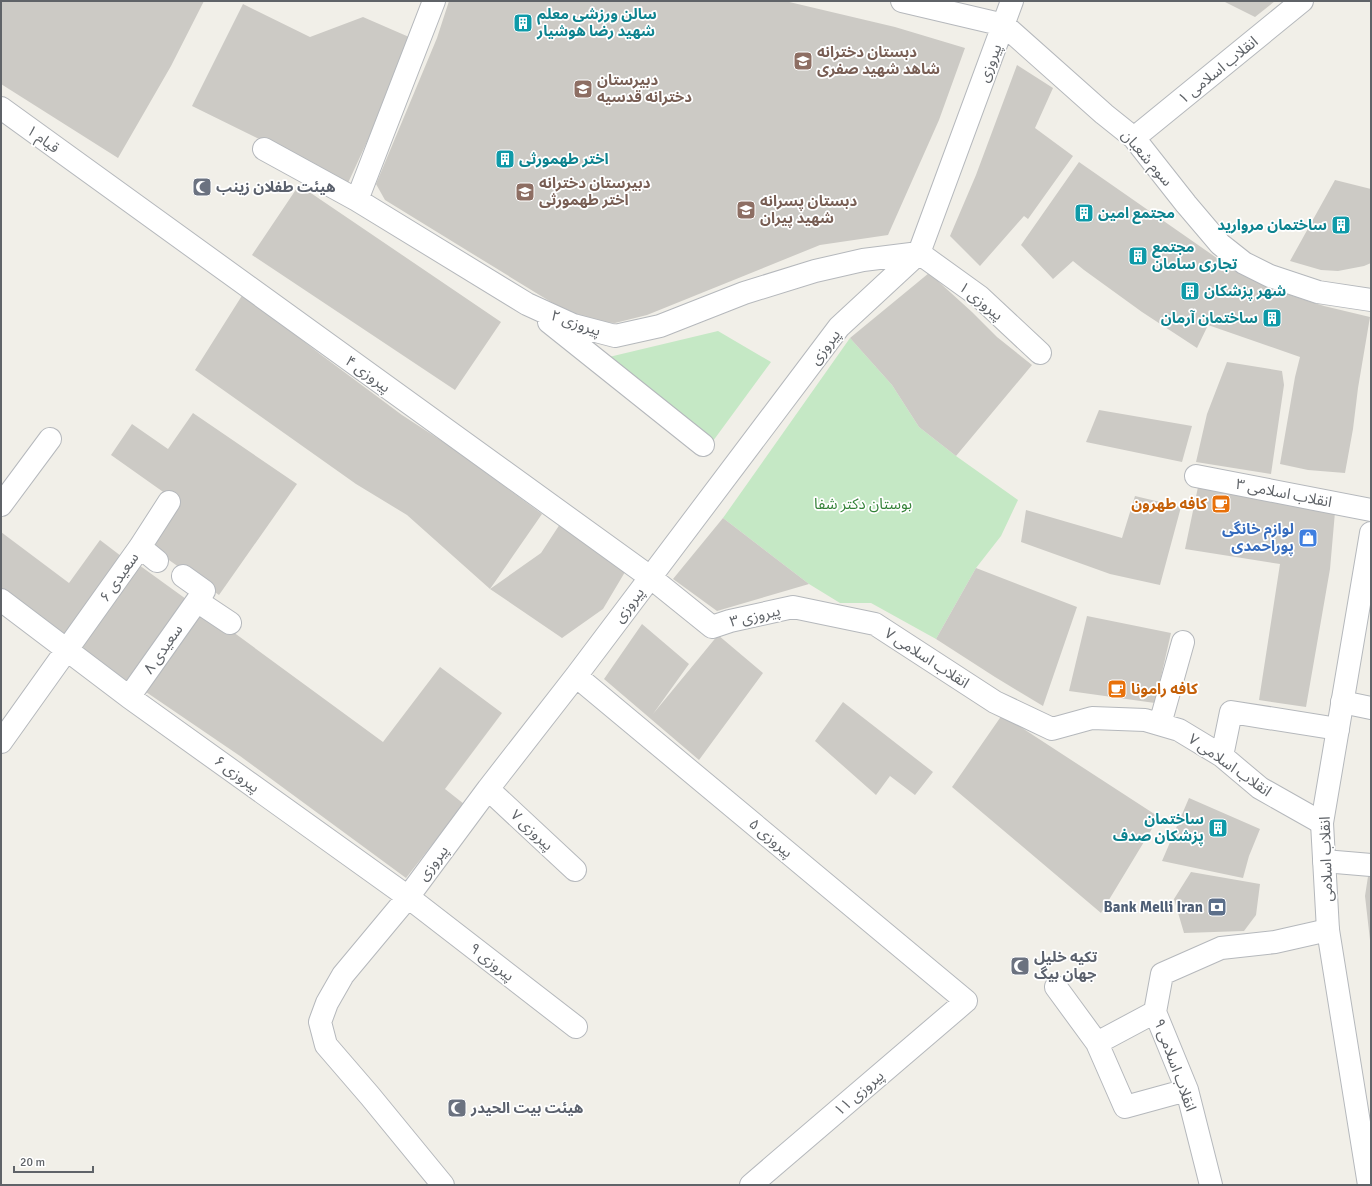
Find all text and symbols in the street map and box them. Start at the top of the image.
place label: سالن ورزشی معلم شهید رضا هوشیار [536,5,657,40]
building icon: سالن ورزشی معلم شهید رضا هوشیار [512,12,534,34]
street label: انقلاب اسلامی ۱ [1175,32,1261,108]
street label: پیروزی [974,41,1007,85]
place label: دبستان دخترانه شاهد شهید صفری [817,43,940,78]
school or university icon: دبستان دخترانه شاهد شهید صفری [792,50,814,72]
place label: دبیرستان دخترانه قدسیه [597,71,692,106]
school or university icon: دبیرستان دخترانه قدسیه [572,78,594,100]
street label: قیام ۱ [22,121,63,159]
street label: سوم شعبان [1116,126,1177,191]
building icon: اختر طهمورثی [494,148,516,170]
place label: اختر طهمورثی [519,150,609,168]
place label: دبیرستان دخترانه اختر طهمورثی [539,174,651,209]
mosque icon: هیئت طفلان زینب [191,176,213,198]
place label: هیئت طفلان زینب [216,178,336,196]
school or university icon: دبیرستان دخترانه اختر طهمورثی [514,181,536,203]
place label: دبستان پسرانه شهید پیران [760,192,858,228]
school or university icon: دبستان پسرانه شهید پیران [735,199,757,221]
building icon: مجتمع امین [1073,202,1095,224]
place label: مجتمع امین [1098,204,1175,224]
building icon: ساختمان مروارید [1330,214,1352,236]
place label: ساختمان مروارید [1217,216,1327,234]
place label: مجتمع تجاری سامان [1152,238,1238,273]
building icon: مجتمع تجاری سامان [1127,245,1149,267]
street label: پیروزی ۱ [955,278,1007,325]
building icon: شهر پزشکان [1179,280,1201,302]
place label: شهر پزشکان [1204,282,1286,301]
street label: پیروزی ۲ [548,306,603,341]
building icon: ساختمان آرمان [1261,307,1283,329]
place label: ساختمان آرمان [1161,309,1258,327]
street label: پیروزی [806,326,845,369]
street label: پیروزی ۴ [341,352,394,397]
street label: انقلاب اسلامی ۳ [1235,475,1333,511]
cafe icon: کافه طهرون [1210,493,1232,515]
park label: بوستان دکتر شفا [814,495,912,513]
place label: کافه طهرون [1131,495,1207,513]
place label: لوازم خانگی پوراحمدی [1222,520,1294,556]
shop icon: لوازم خانگی پوراحمدی [1297,527,1319,549]
street label: سعیدی ۶ [95,549,143,605]
street label: پیروزی [610,584,649,627]
street label: پیروزی ۳ [728,601,782,632]
street label: سعیدی ۸ [139,621,187,677]
street label: انقلاب اسلامی ۷ [881,624,973,692]
cafe icon: کافه رامونا [1106,678,1128,700]
place label: کافه رامونا [1131,680,1198,698]
street label: انقلاب اسلامی ۷ [1185,730,1275,800]
street label: پیروزی ۶ [210,752,263,797]
street label: پیروزی ۷ [506,806,557,855]
place label: ساختمان پزشکان صدف [1113,810,1204,846]
street label: پیروزی ۵ [745,815,797,862]
street label: انقلاب اسلامی [1316,816,1336,902]
building icon: ساختمان پزشکان صدف [1207,817,1229,839]
street label: پیروزی [414,842,453,885]
bank icon: Bank Melli Iran [1206,896,1228,918]
place label: Bank Melli Iran [1104,898,1203,916]
street label: پیروزی ۹ [465,939,518,986]
place label: تکیه خلیل جهان بیگ [1034,948,1098,983]
mosque icon: تکیه خلیل جهان بیگ [1009,955,1031,977]
street label: انقلاب اسلامی ۹ [1150,1016,1200,1114]
street label: پیروزی ۱۱ [830,1066,888,1120]
mosque icon: هیئت بیت الحیدر [446,1097,468,1119]
place label: هیئت بیت الحیدر [470,1099,584,1117]
scale bar [14,1148,93,1174]
text: 20 m [20,1155,45,1170]

